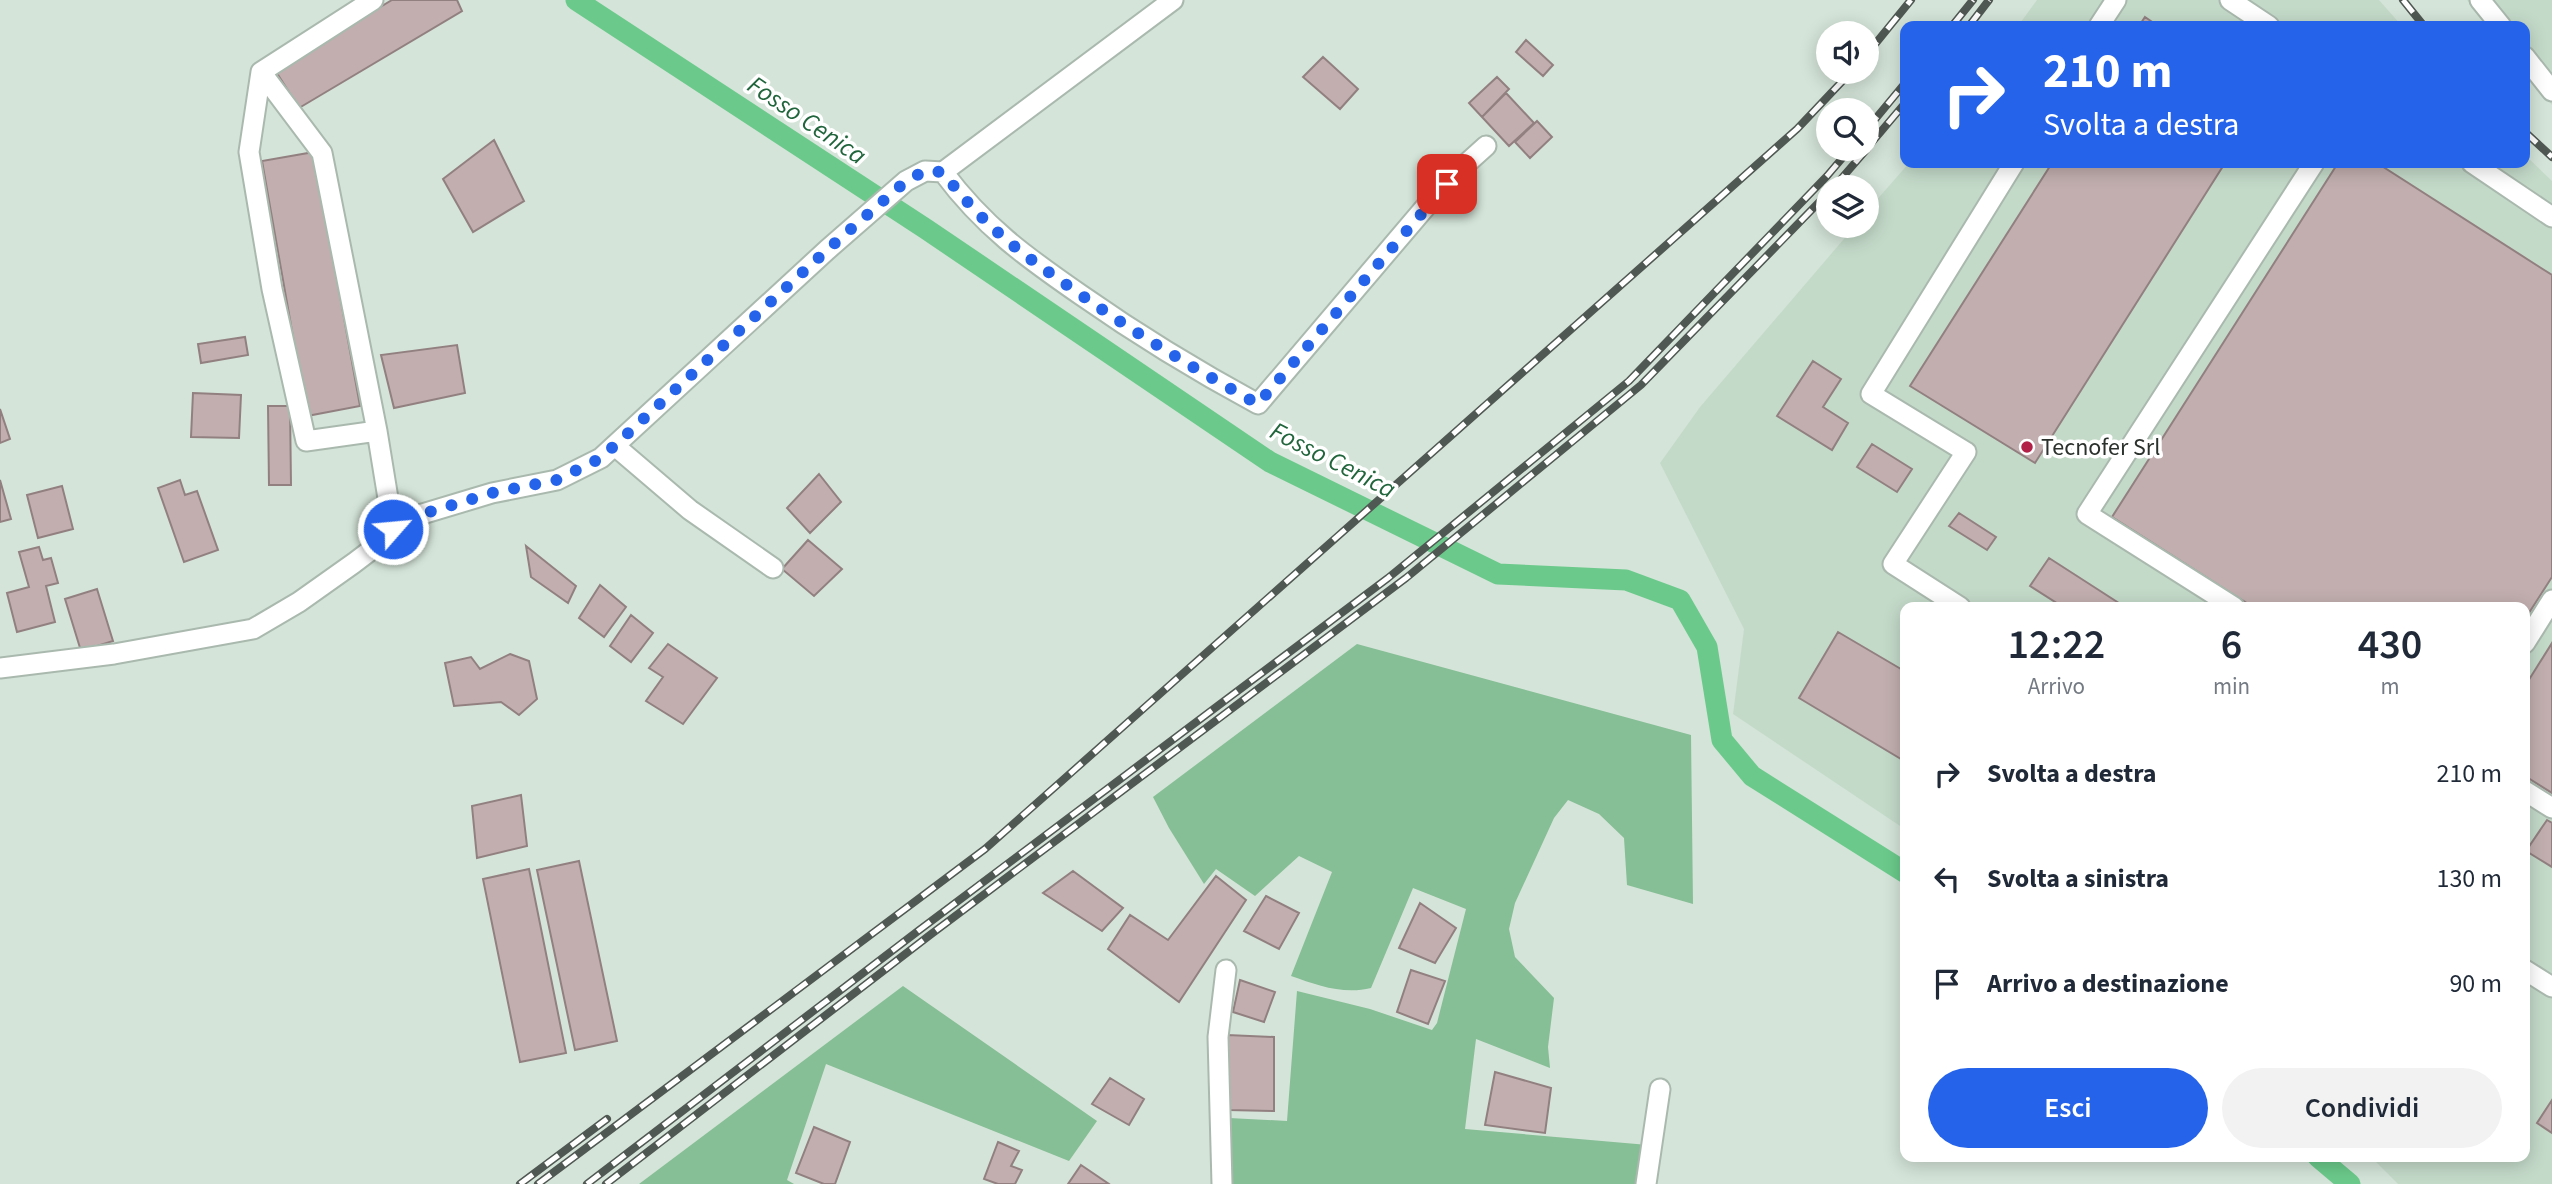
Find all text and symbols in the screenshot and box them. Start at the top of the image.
map controls [1816,21,1879,238]
button: sound [1816,21,1879,84]
text: 210 m [2043,37,2172,107]
icon: right [1928,49,2019,140]
water label: Fosso Cenica [740,67,874,174]
button: search [1816,98,1879,161]
text: Svolta a destra [2043,102,2239,148]
pin [1417,154,1477,214]
icon: arrive [1428,165,1466,203]
button: layers [1816,175,1879,238]
water label: Fosso Cenica [1264,413,1402,507]
place label: Tecnofer Srl [2041,430,2160,465]
marker: Tecnofer Srl [2019,439,2035,455]
position arrow [356,492,430,566]
text: 12:22 [2008,615,2105,675]
text: 6 [2221,615,2242,675]
text: 430 [2358,615,2422,675]
text: Arrivo [2028,670,2085,703]
text: min [2213,670,2250,703]
text: m [2381,670,2400,703]
icon: right [1928,755,1966,793]
text: Svolta a destra [1987,755,2157,792]
text: 210 m [2436,755,2502,792]
icon: left [1928,860,1966,898]
text: Svolta a sinistra [1987,860,2169,897]
text: 130 m [2436,860,2502,897]
icon: arrive [1928,965,1966,1003]
text: Arrivo a destinazione [1987,965,2229,1002]
text: 90 m [2449,965,2502,1002]
button: Esci [1928,1068,2208,1148]
button: Condividi [2222,1068,2502,1148]

